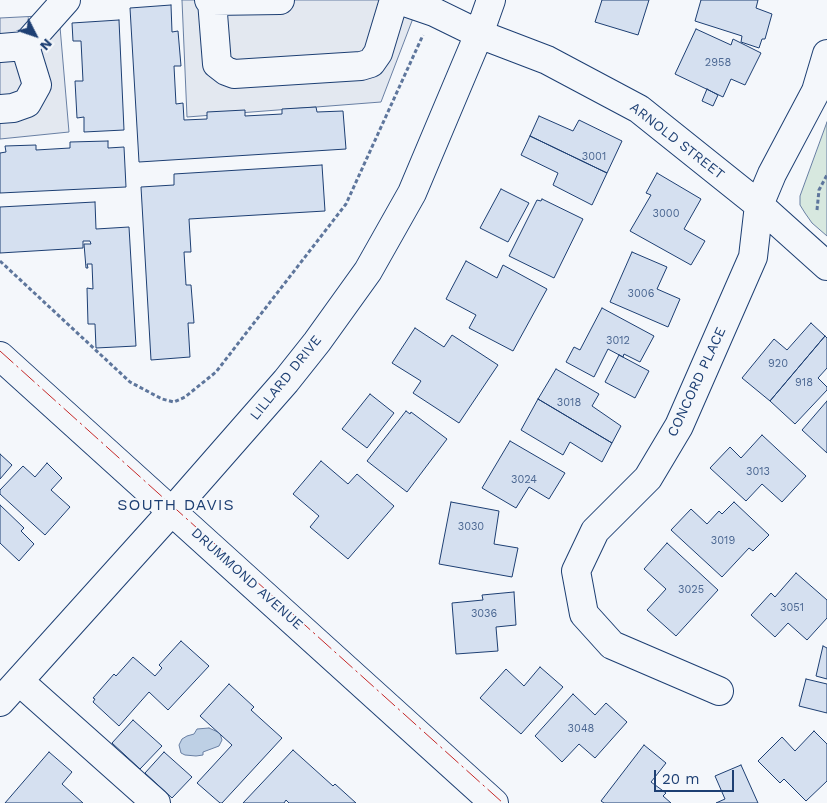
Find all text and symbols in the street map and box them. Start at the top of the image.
north arrow [10,10,60,60]
text: N [37,36,56,54]
house number: 2958 [705,56,731,70]
street label: ARNOLD STREET [626,99,728,183]
house number: 3001 [582,150,606,164]
house number: 3000 [653,207,679,221]
house number: 3006 [628,287,654,301]
street label: CONCORD PLACE [664,325,730,439]
street label: LILLARD DRIVE [247,332,325,424]
house number: 3012 [606,334,630,348]
house number: 920 [768,357,788,371]
house number: 918 [795,376,813,390]
house number: 3018 [557,396,581,410]
house number: 3013 [746,465,770,479]
house number: 3024 [511,473,537,487]
district label: SOUTH DAVIS [116,495,236,515]
house number: 3030 [458,520,484,534]
street label: DRUMMOND AVENUE [188,524,306,634]
house number: 3019 [711,534,735,548]
house number: 3025 [678,583,704,597]
house number: 3051 [780,601,804,615]
house number: 3036 [471,607,497,621]
house number: 3048 [568,722,594,736]
scale bar [657,760,737,792]
text: 20 m [662,770,700,788]

